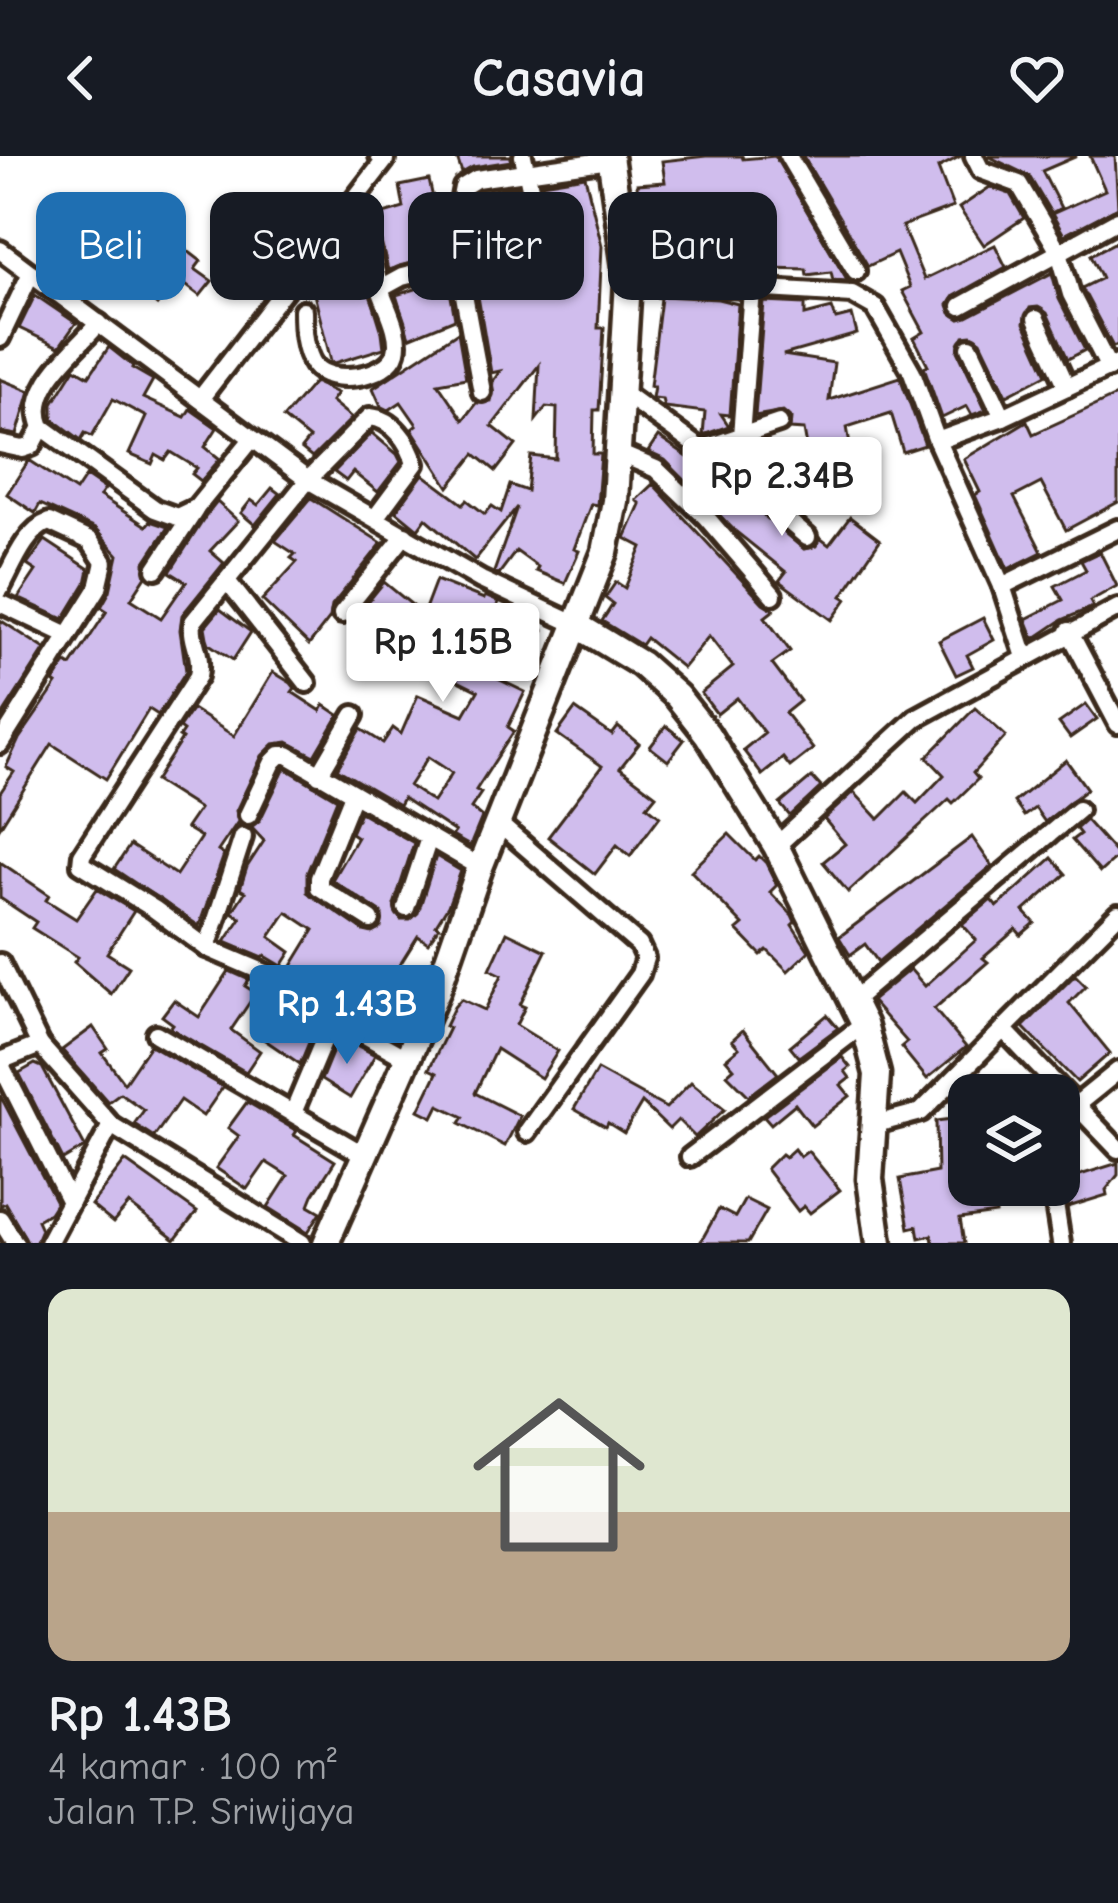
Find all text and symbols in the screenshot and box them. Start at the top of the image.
icon: back [48,45,114,111]
icon: heart [1004,45,1070,111]
text: Casavia [472,47,646,110]
chip: Beli [36,192,186,300]
chip: Sewa [210,192,384,300]
chip: Filter [408,192,584,300]
chip: Baru [608,192,777,300]
pin: Rp 2.34B [658,437,906,539]
text: Rp 2.34B [710,453,854,498]
pin: Rp 1.15B [319,603,567,705]
text: Rp 1.15B [373,619,513,664]
pin: Rp 1.43B [223,965,471,1067]
text: Rp 1.43B [277,981,417,1026]
map controls [948,1074,1080,1206]
button: layers [948,1074,1080,1206]
icon: home [451,1367,667,1583]
text: Rp 1.43B [48,1685,232,1744]
text: 4 kamar · 100 m² [48,1744,337,1789]
text: Jalan T.P. Sriwijaya [48,1789,355,1834]

